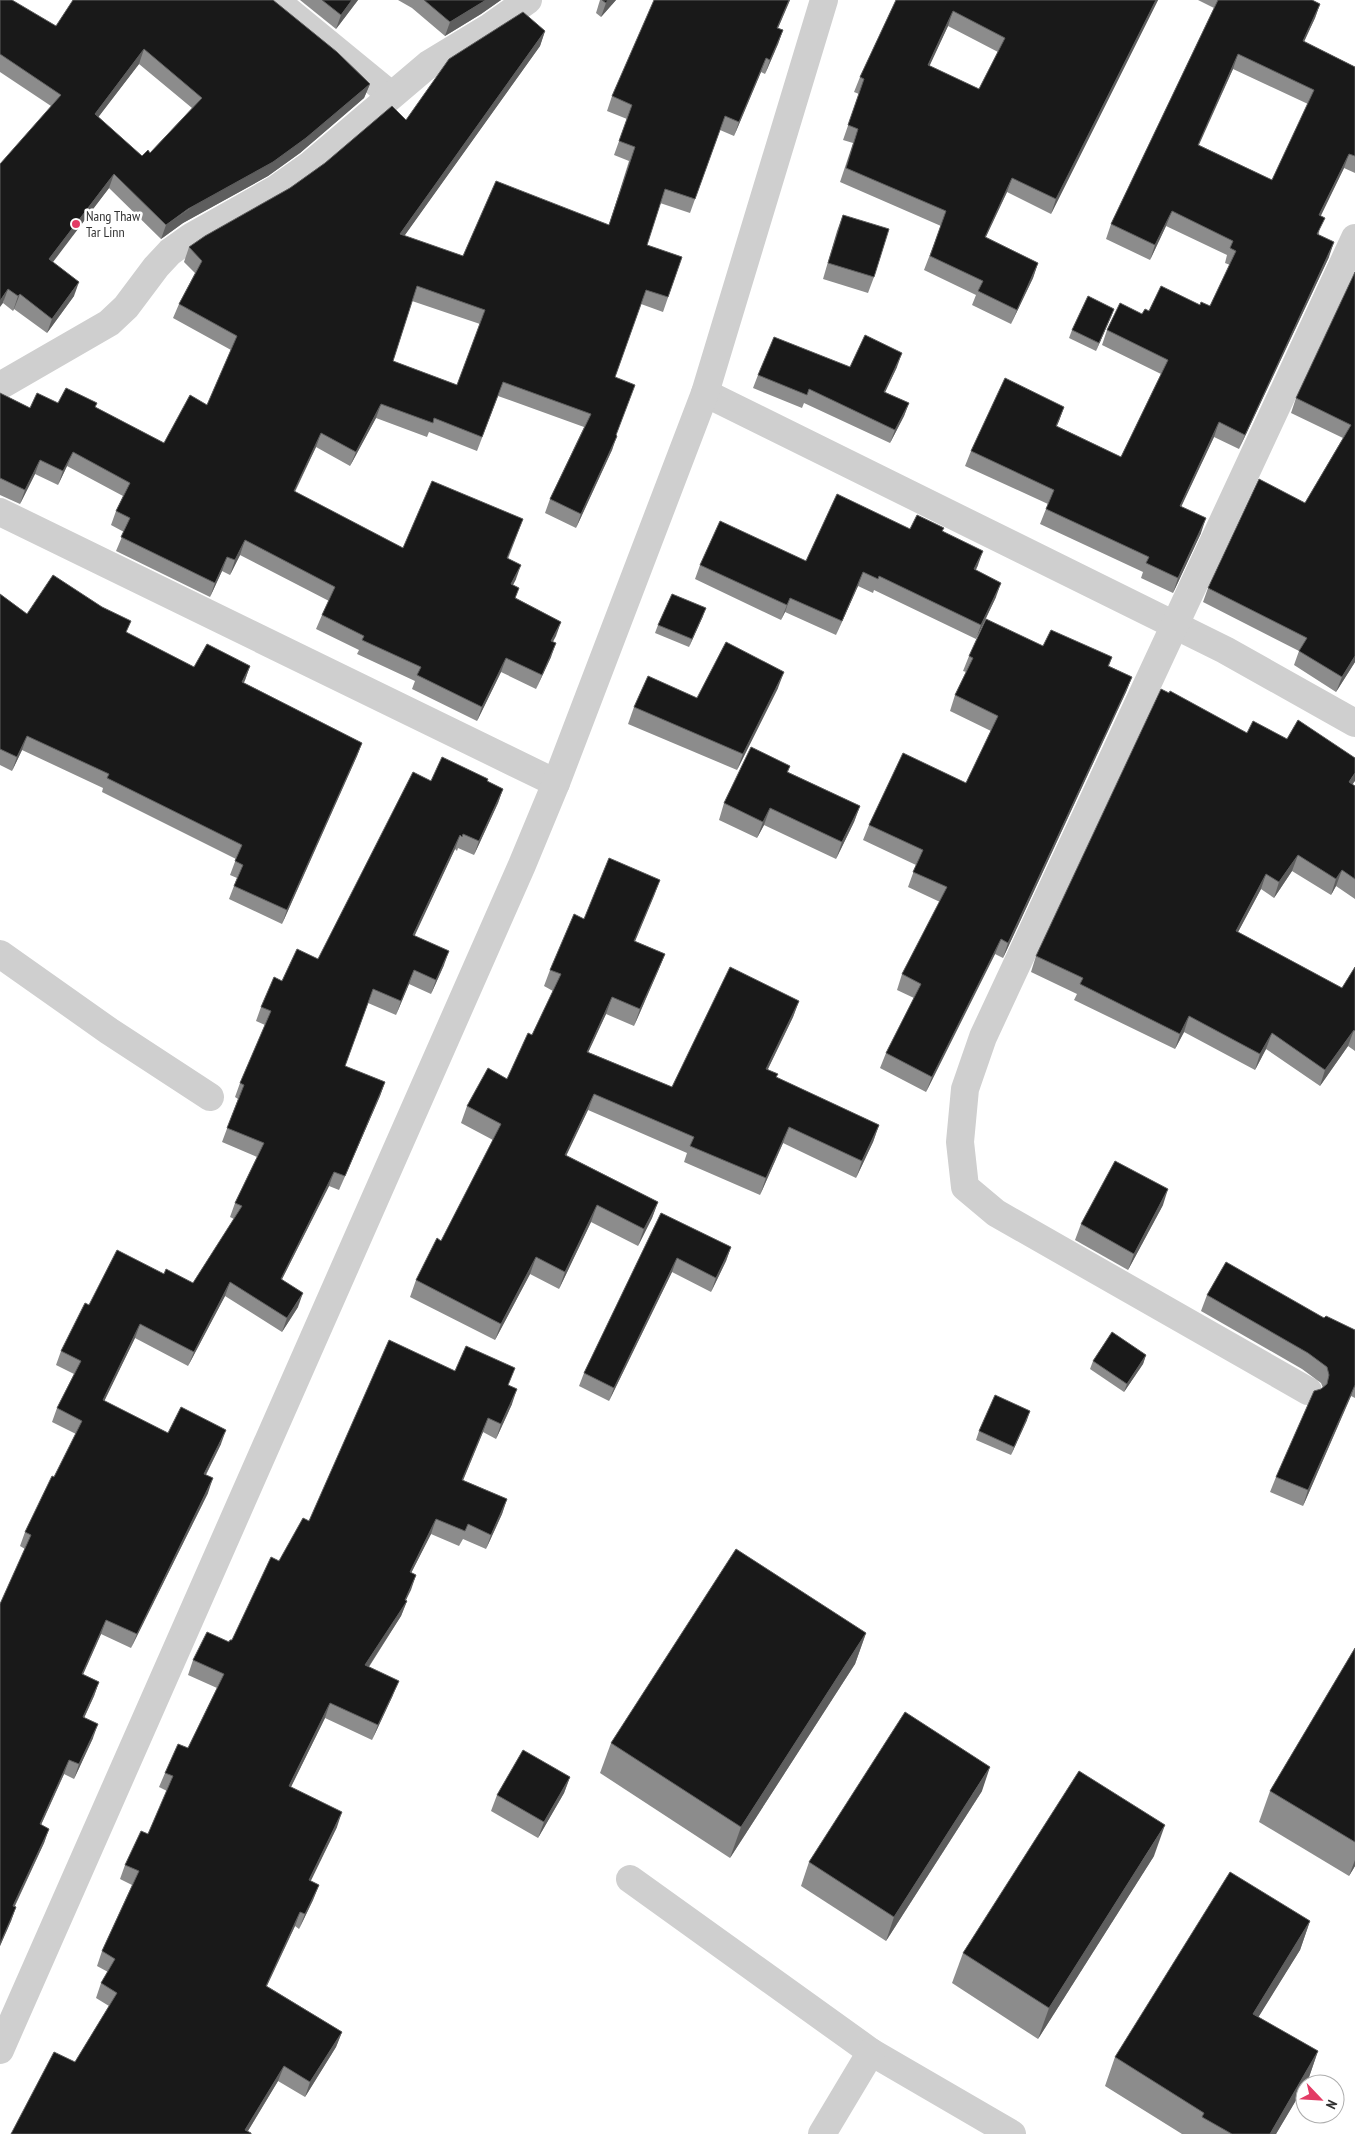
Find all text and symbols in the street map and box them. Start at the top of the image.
place label: Nang Thaw Tar Linn [86,207,141,241]
marker: Nang Thaw Tar Linn [70,218,82,230]
north arrow [1295,2074,1345,2124]
text: N [1322,2097,1342,2112]

